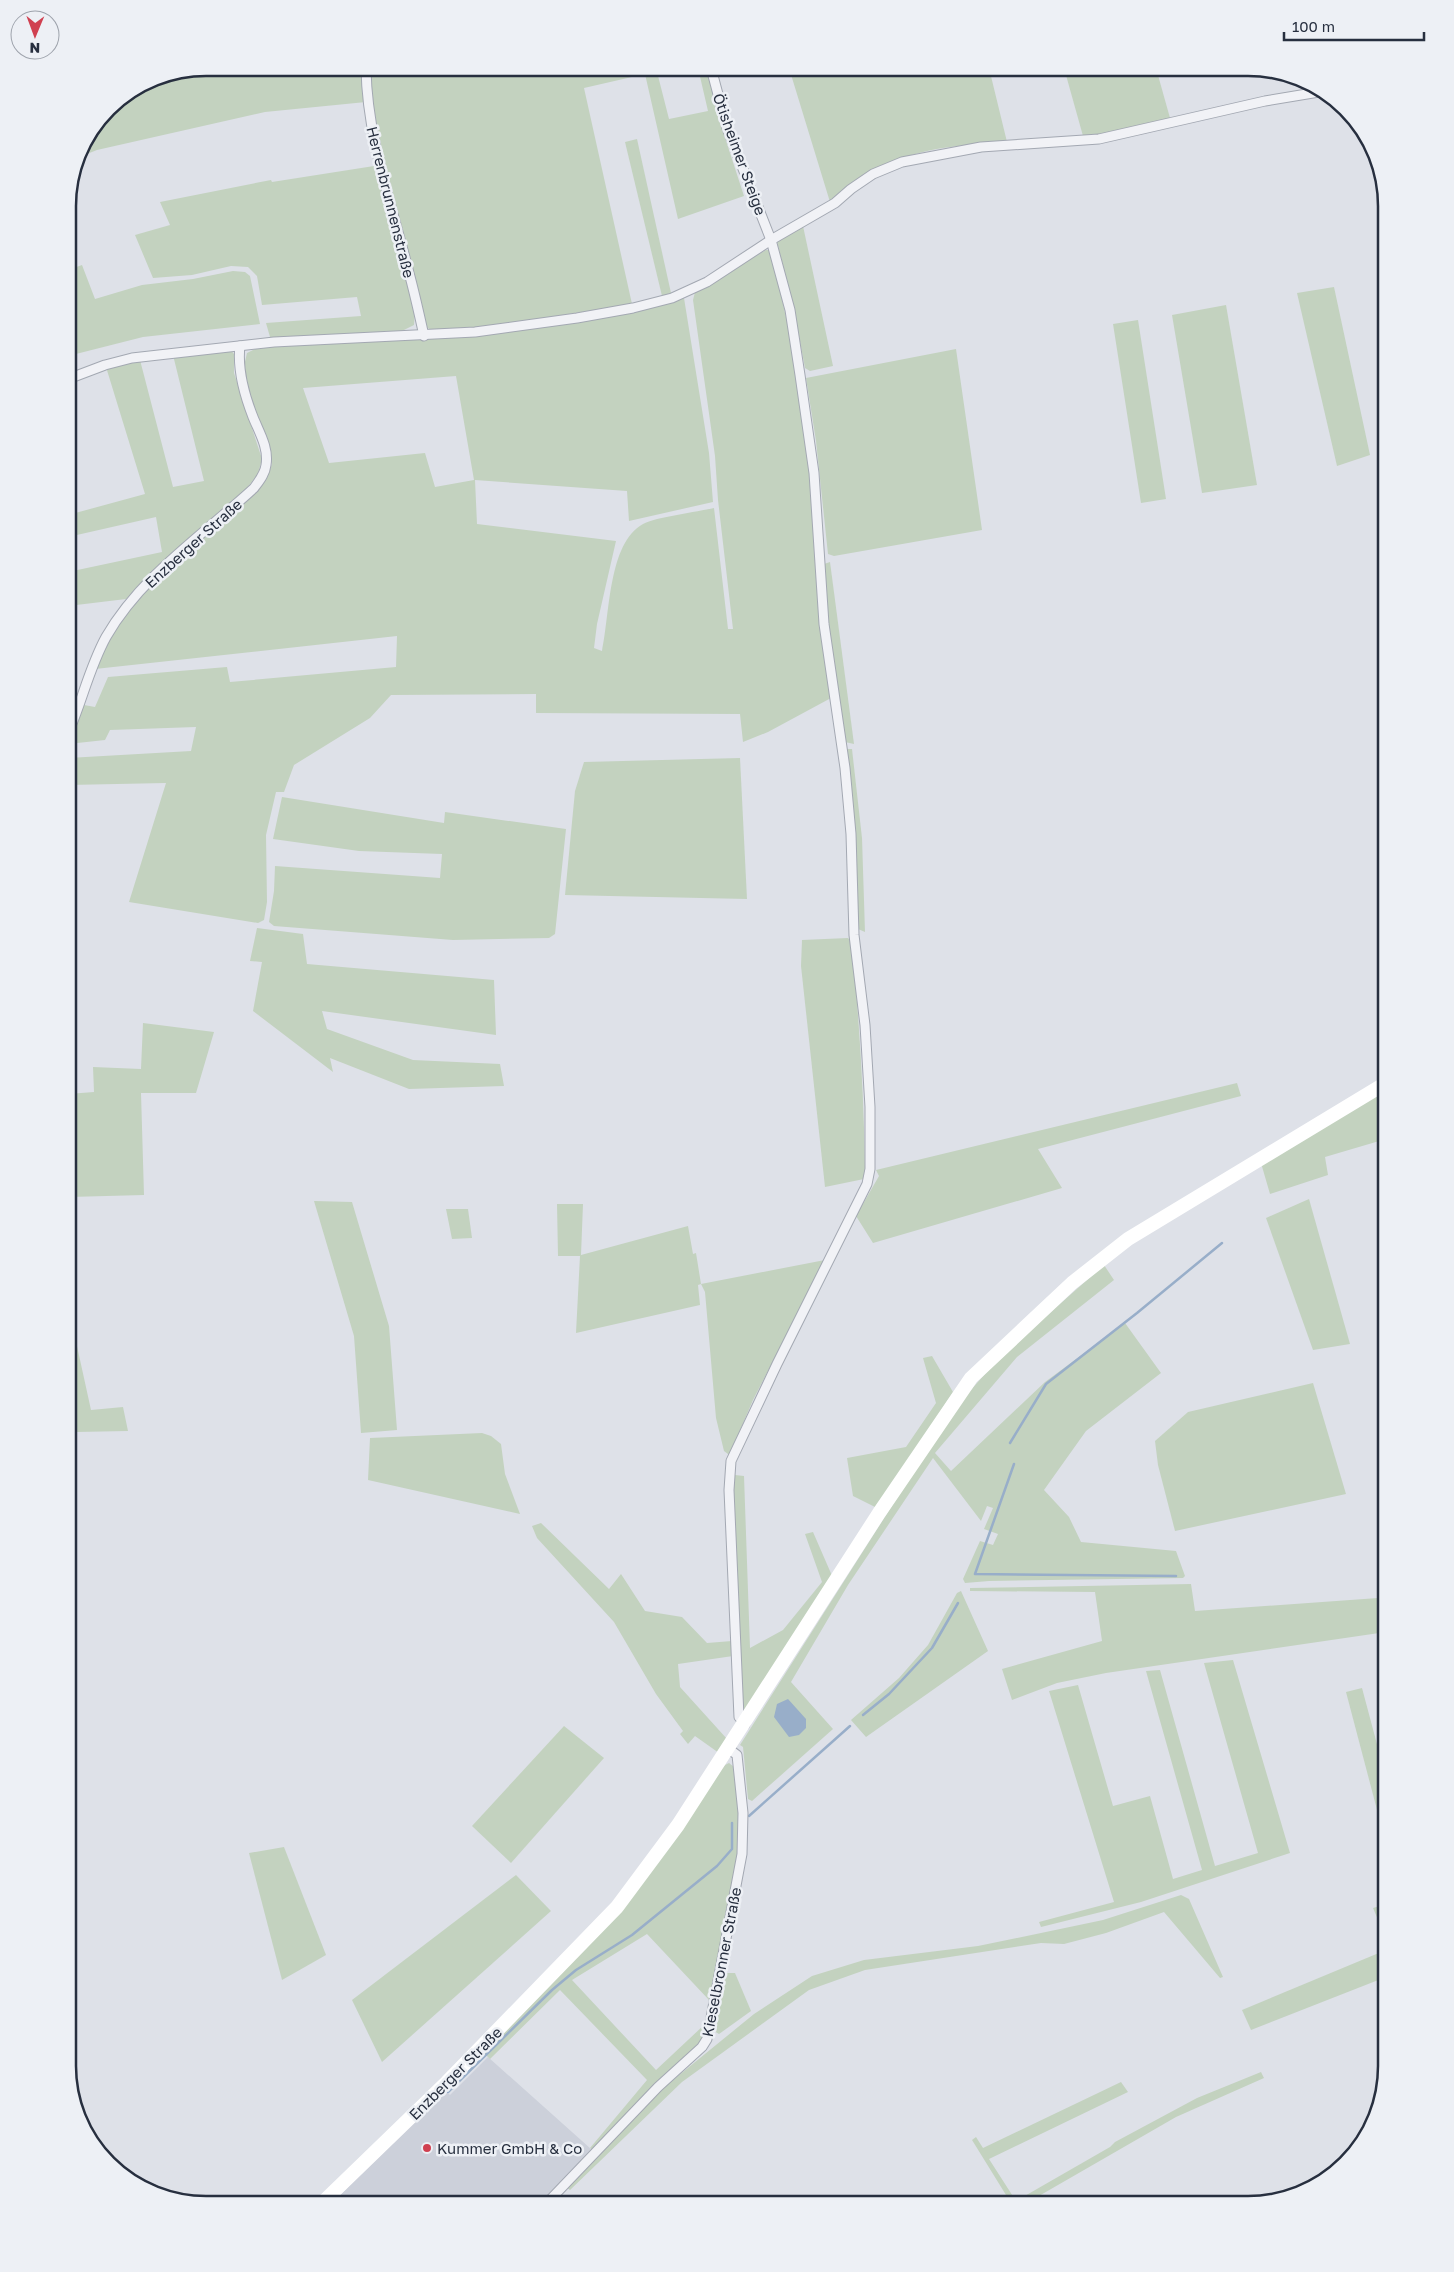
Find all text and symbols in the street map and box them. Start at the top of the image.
north arrow [10,10,60,60]
scale bar [1284,10,1424,42]
text: 100 m [1292,17,1335,35]
text: N [29,40,40,57]
street label: Ötisheimer Steige [710,91,771,218]
street label: Herrenbrunnenstraße [363,124,419,280]
street label: Enzberger Straße [141,495,245,591]
street label: Kieselbronner Straße [698,1885,744,2038]
street label: Enzberger Straße [405,2023,505,2123]
place label: Kummer GmbH & Co [437,2139,582,2157]
marker: Kummer GmbH & Co [421,2142,433,2154]

